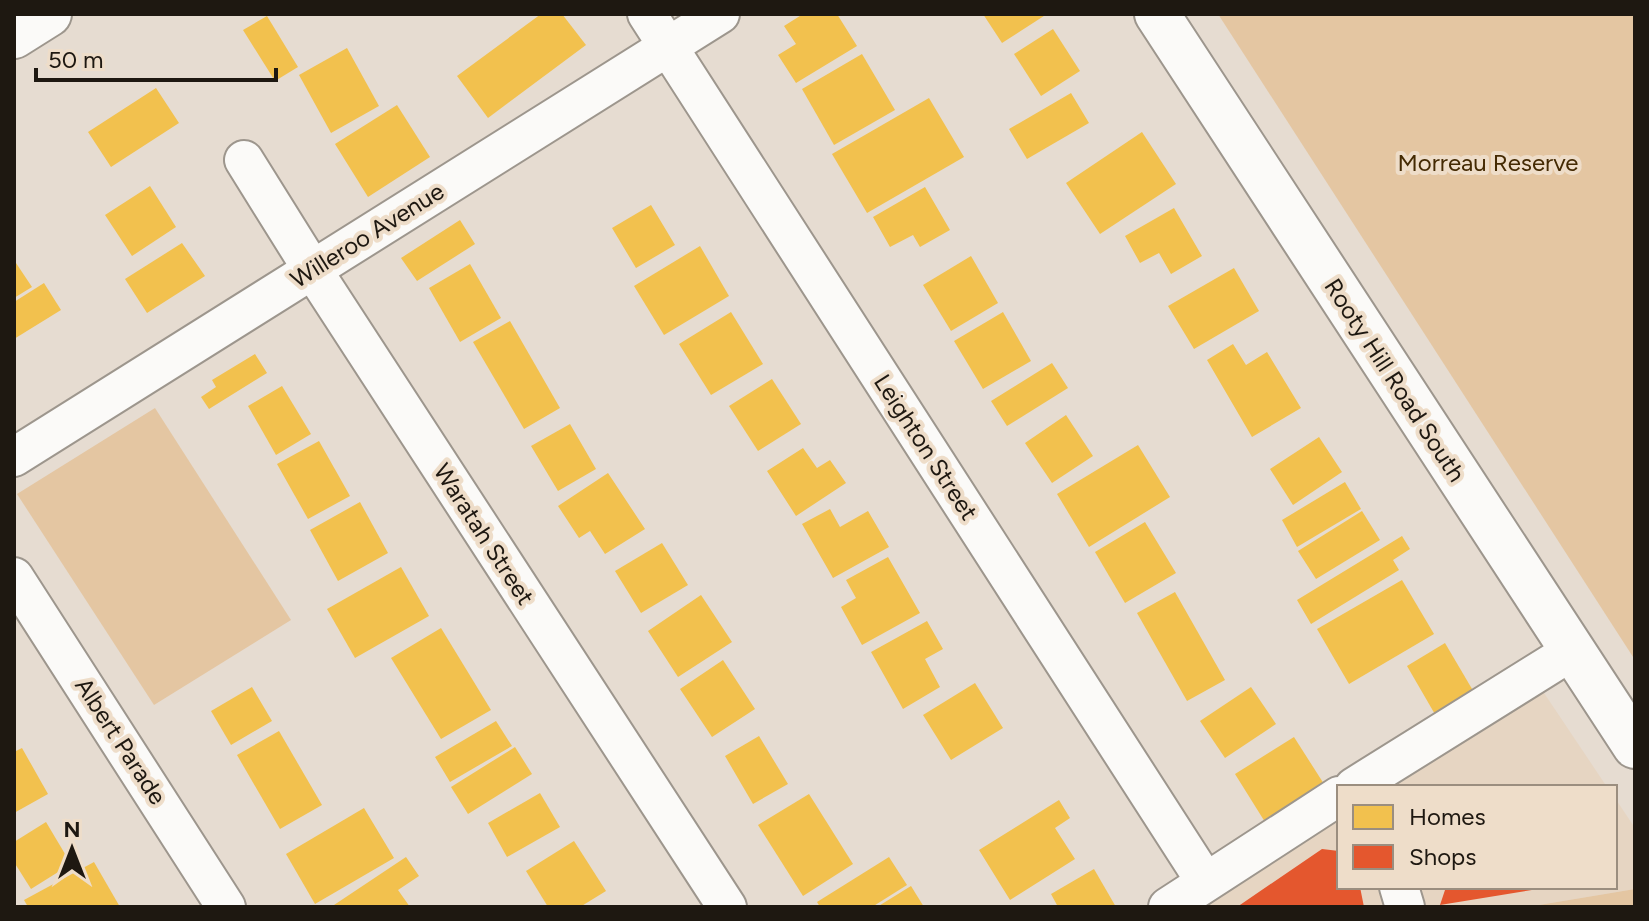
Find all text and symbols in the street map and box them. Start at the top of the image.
scale bar [36,32,276,82]
text: 50 m [48,45,104,74]
park label: Morreau Reserve [1398,148,1578,177]
street label: Willeroo Avenue [285,176,449,294]
street label: Rooty Hill Road South [1318,273,1472,487]
street label: Leighton Street [868,369,984,525]
street label: Waratah Street [428,458,540,610]
street label: Albert Parade [69,672,173,810]
legend [1337,785,1617,889]
text: Homes [1409,802,1486,831]
north arrow [32,809,112,889]
text: N [63,816,81,843]
text: Shops [1409,842,1476,871]

